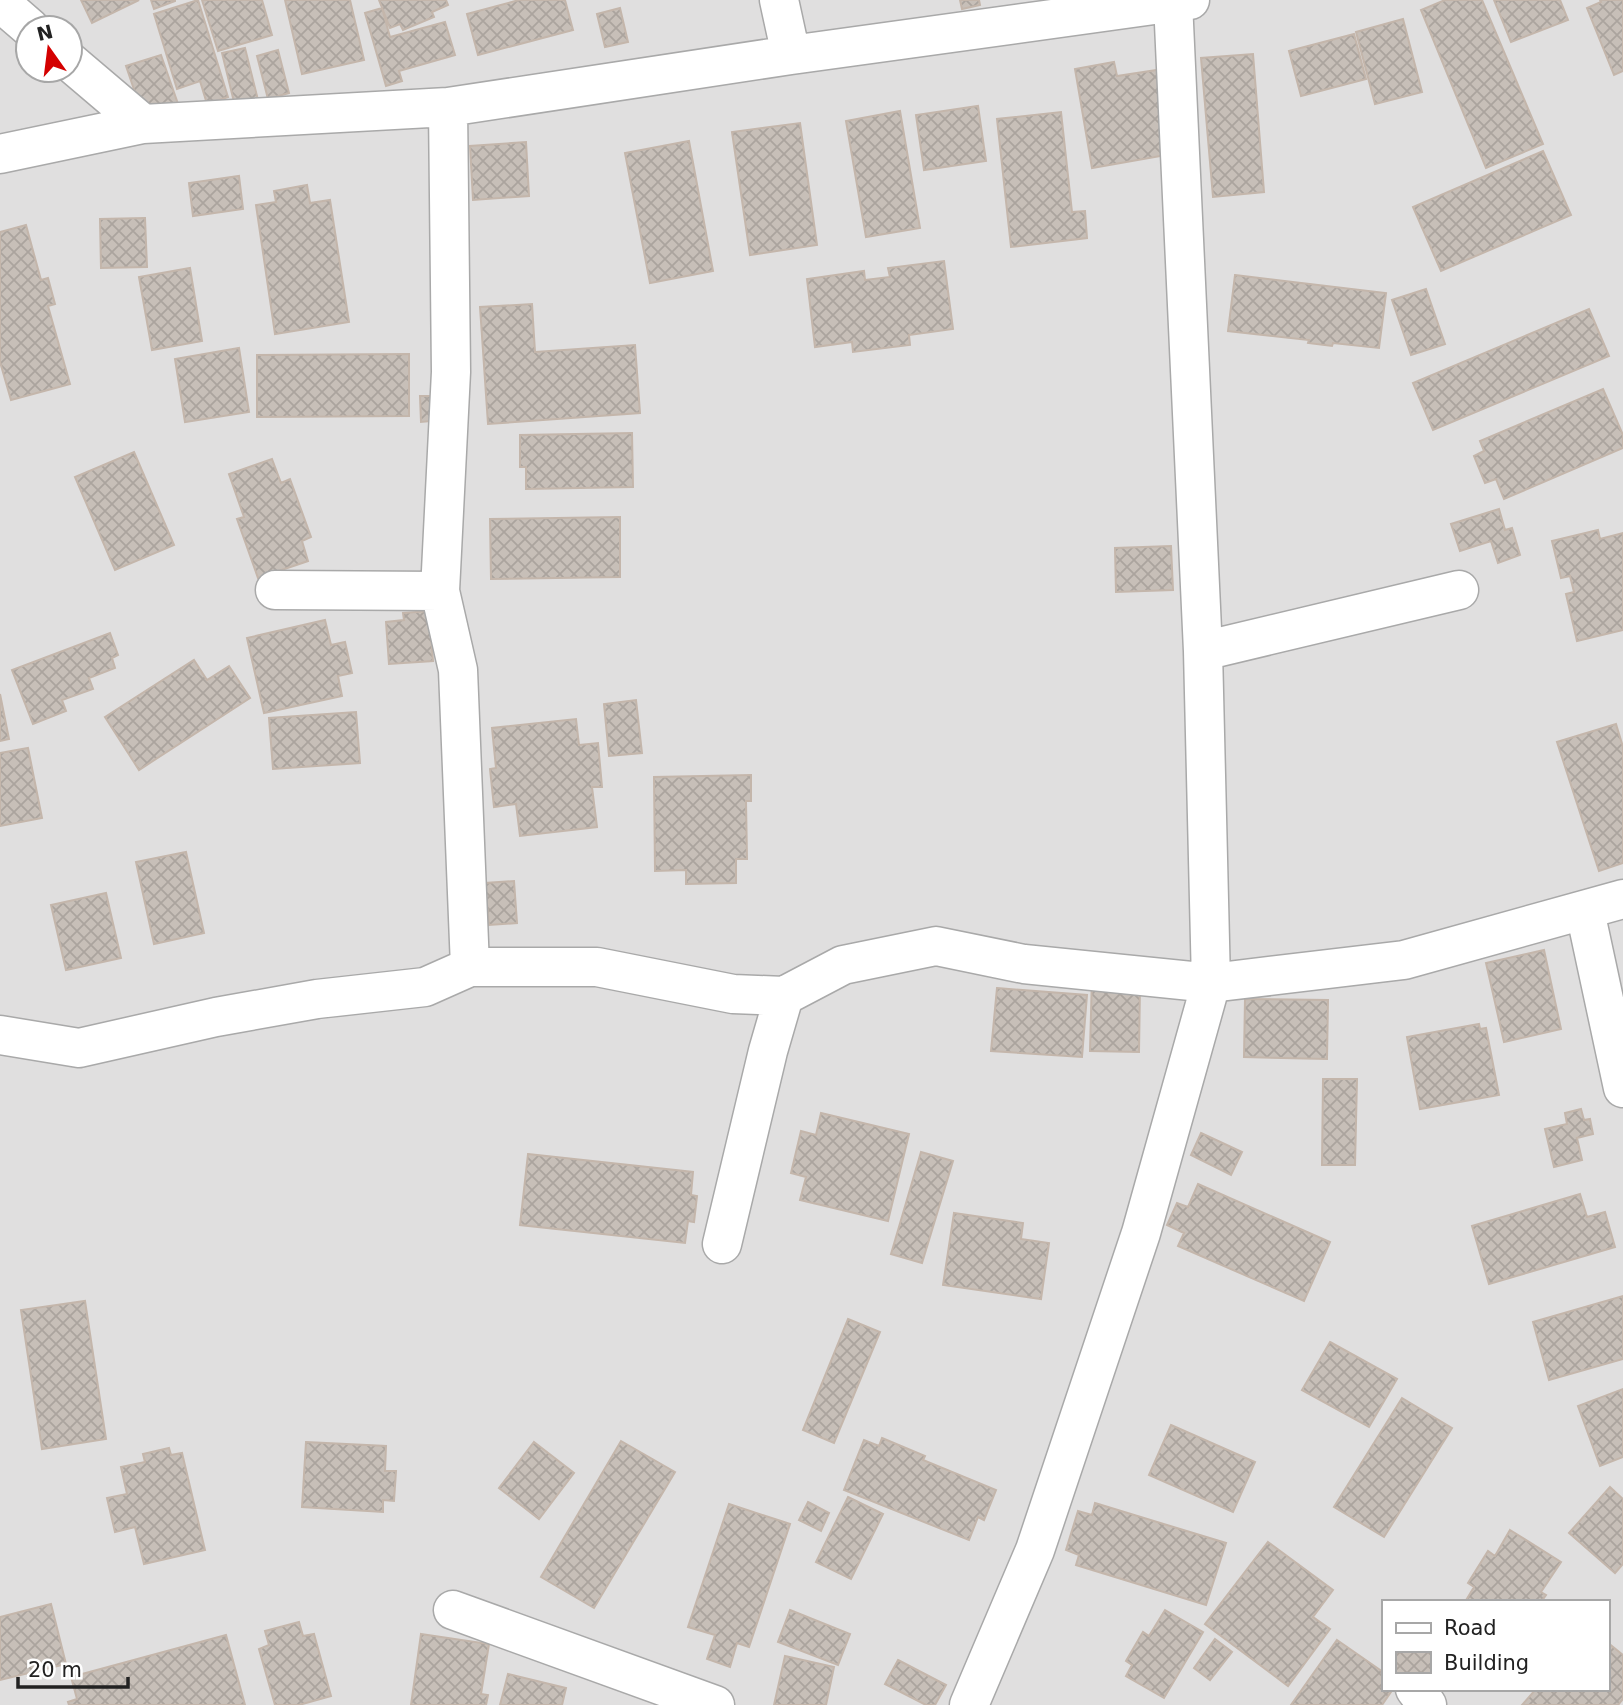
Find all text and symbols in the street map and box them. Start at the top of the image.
north arrow [14,14,84,84]
text: N [35,20,55,45]
legend [1382,1600,1609,1691]
text: Road [1444,1616,1497,1640]
scale bar [18,1646,128,1690]
text: Building [1444,1651,1529,1675]
text: 20 m [28,1658,82,1682]

